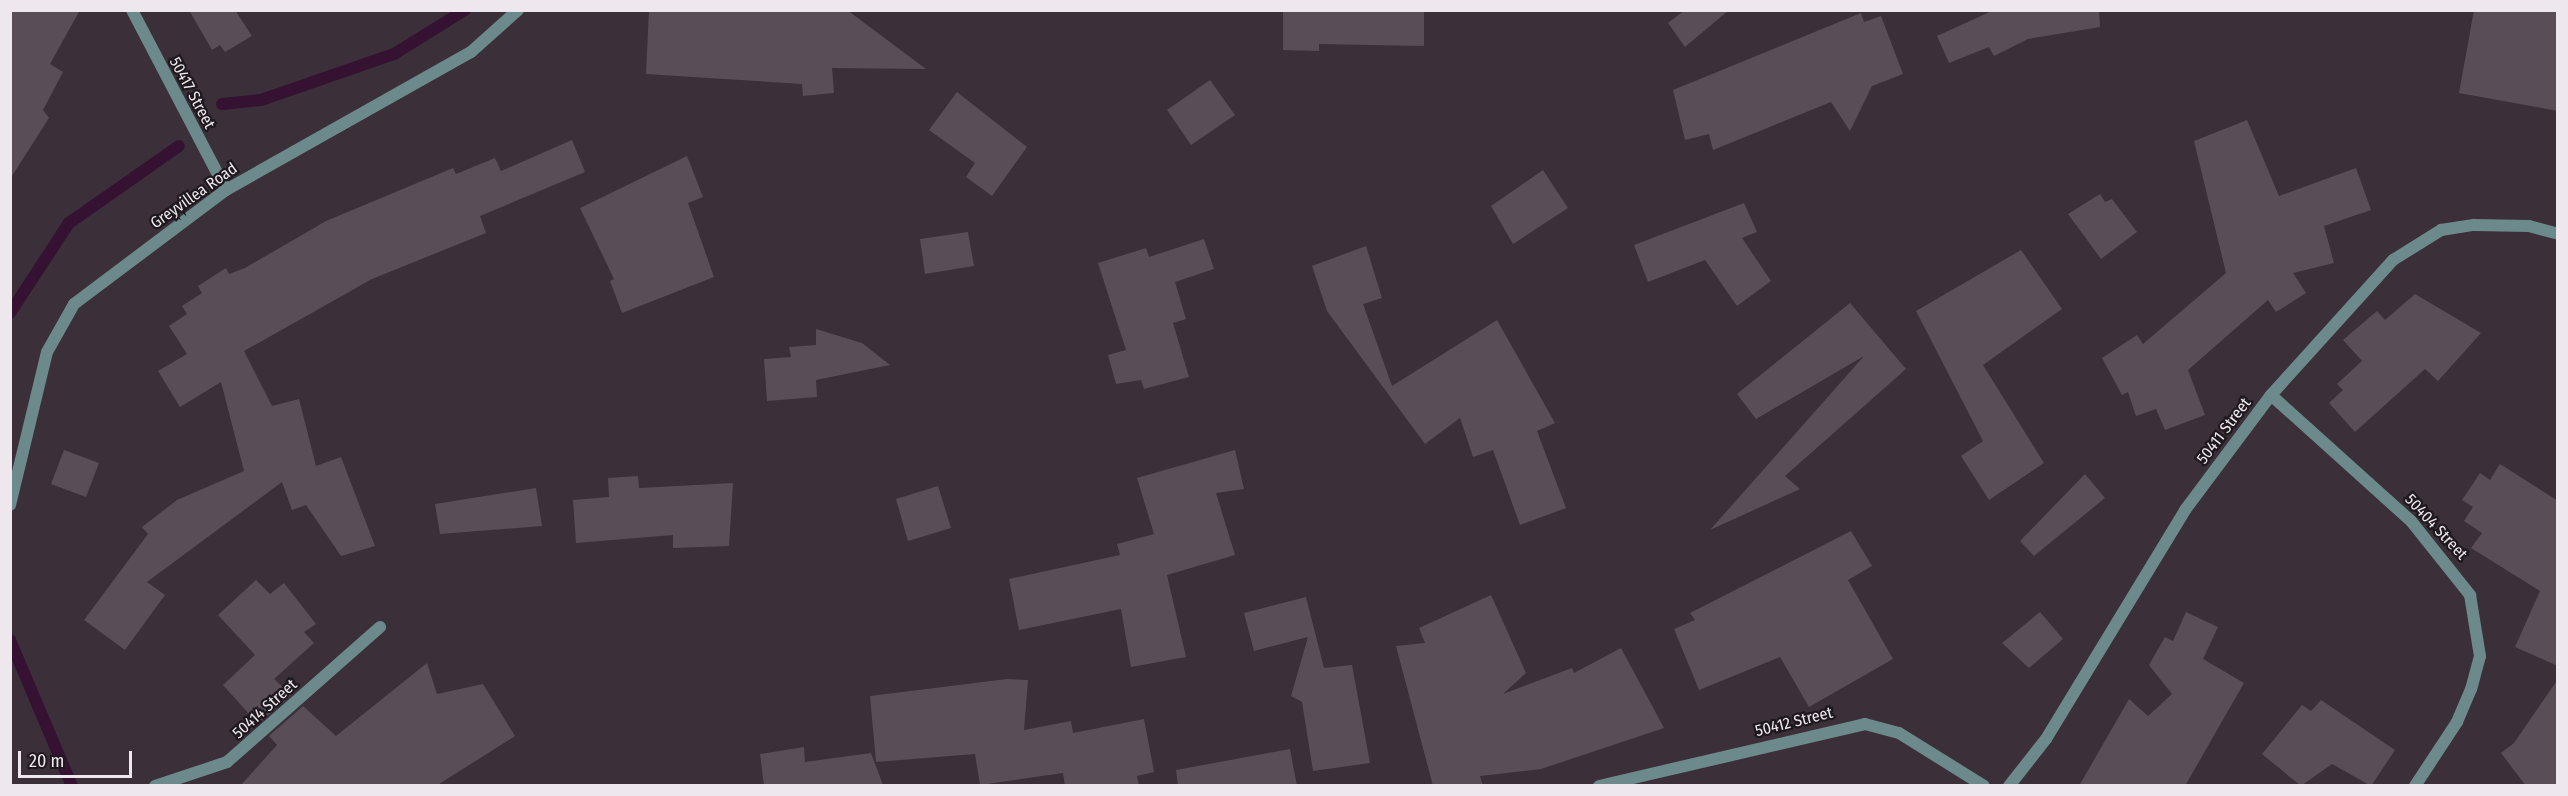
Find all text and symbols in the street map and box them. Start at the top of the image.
street label: 50417 Street [165,54,219,132]
street label: Greyvillea Road [147,159,241,233]
street label: 50411 Street [2193,394,2255,468]
street label: 50404 Street [2401,490,2471,564]
street label: 50414 Street [229,675,301,743]
street label: 50412 Street [1753,703,1835,741]
scale bar [21,739,135,777]
text: 20 m [29,750,64,772]

